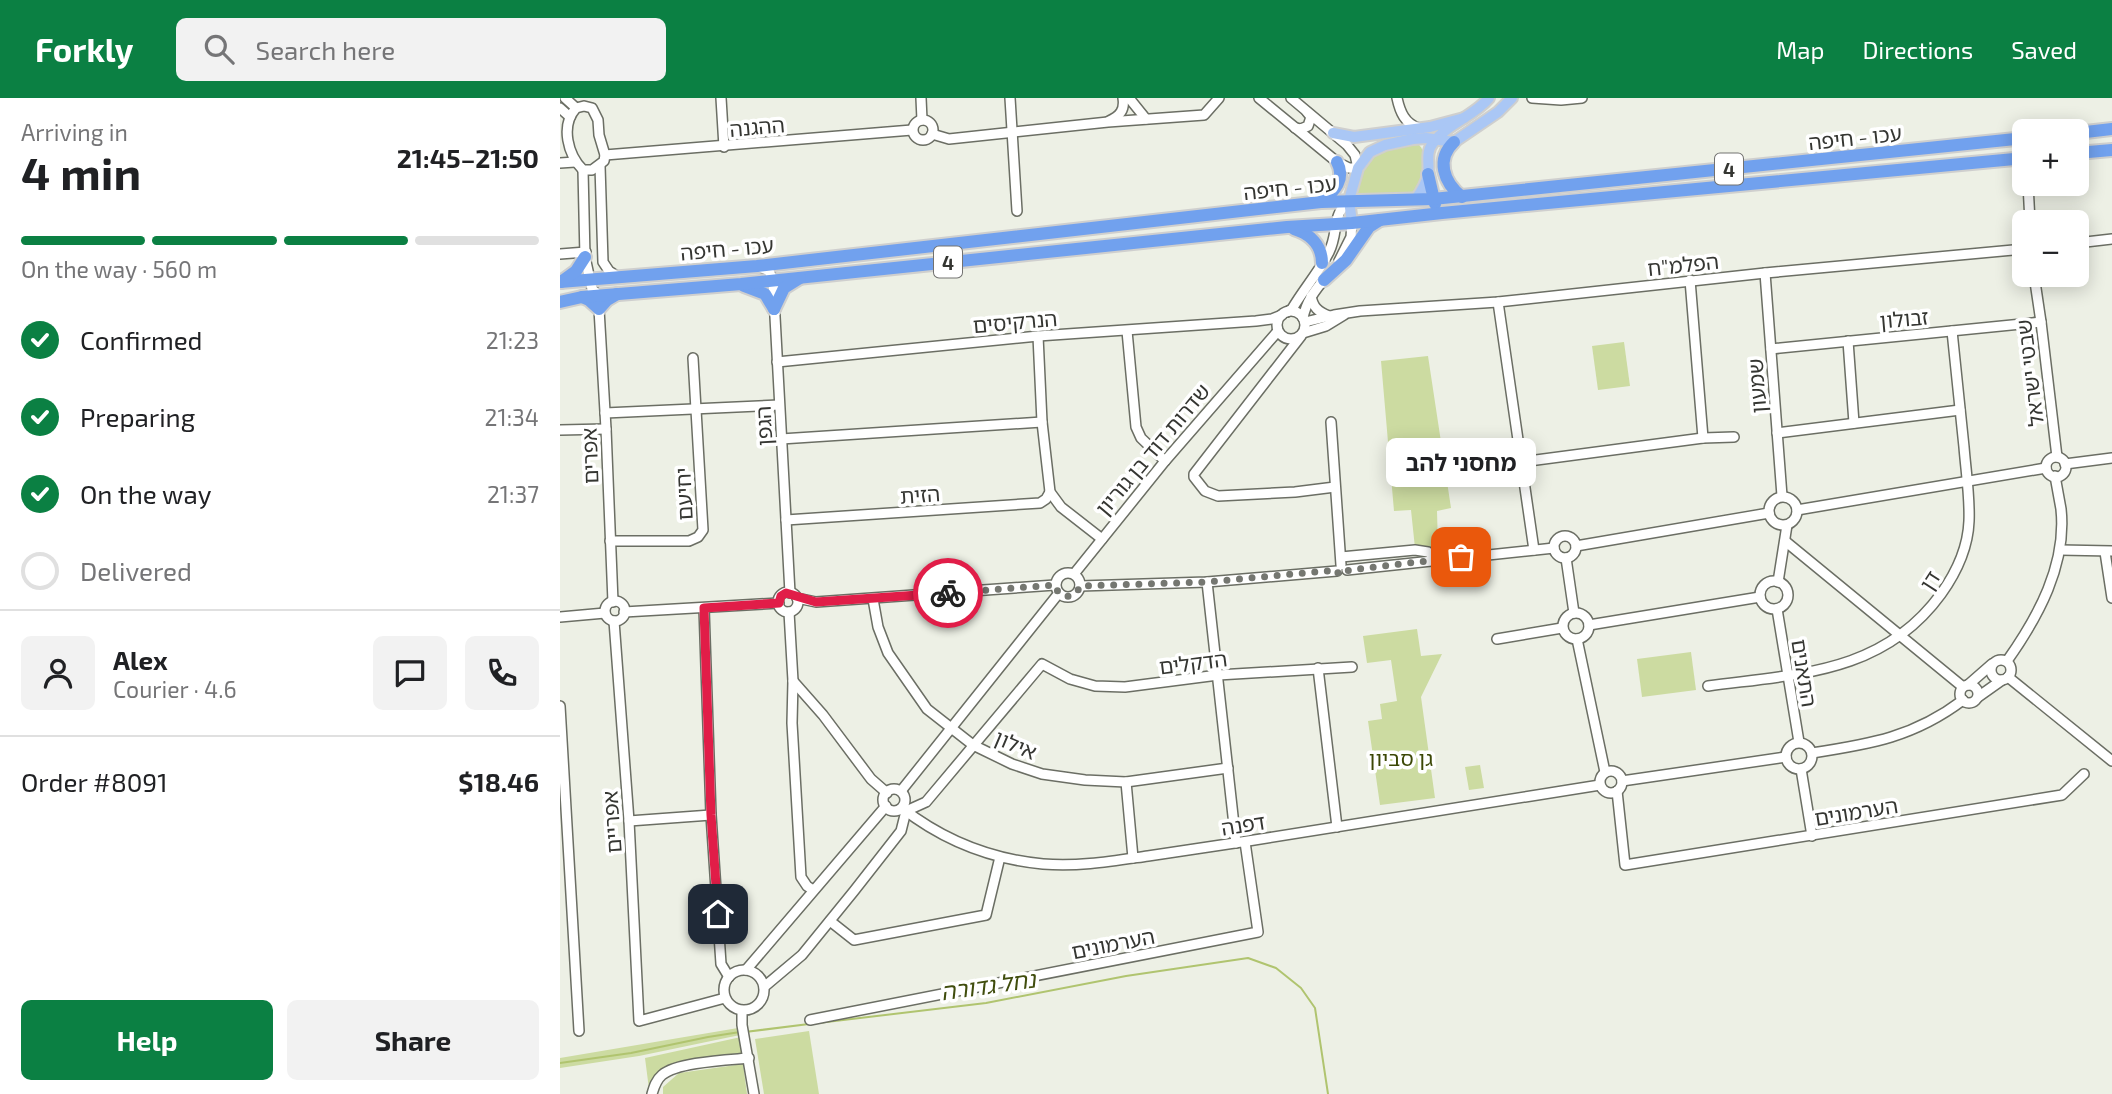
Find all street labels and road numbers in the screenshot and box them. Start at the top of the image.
street label: ההגנה [728,111,786,141]
street label: עכו - חיפה [1807,120,1903,154]
road number: 4 [1715,153,1743,184]
street label: עכו - חיפה [1242,170,1338,204]
street label: עכו - חיפה [679,231,775,265]
road number: 4 [934,246,962,278]
street label: הפלמ"ח [1646,248,1720,280]
street label: זבולון [1878,303,1930,333]
street label: הנרקיסים [972,305,1058,337]
street label: שבטי ישראל [2010,318,2048,428]
street label: שמעון [1742,358,1770,414]
street label: שדרות דוד בן גוריון [1090,378,1214,520]
street label: הגפן [749,405,777,447]
street label: אפרים [576,427,602,485]
street label: יחיעם [669,467,697,521]
street label: הזית [899,480,941,508]
street label: דן [1914,566,1944,594]
street label: התאנים [1787,637,1823,709]
street label: הדקלים [1157,645,1229,679]
street label: אילון [991,724,1041,764]
street label: אפריים [596,790,626,854]
street label: הערמונים [1812,792,1900,830]
street label: דפנה [1219,808,1267,840]
street label: הערמונים [1069,923,1157,963]

